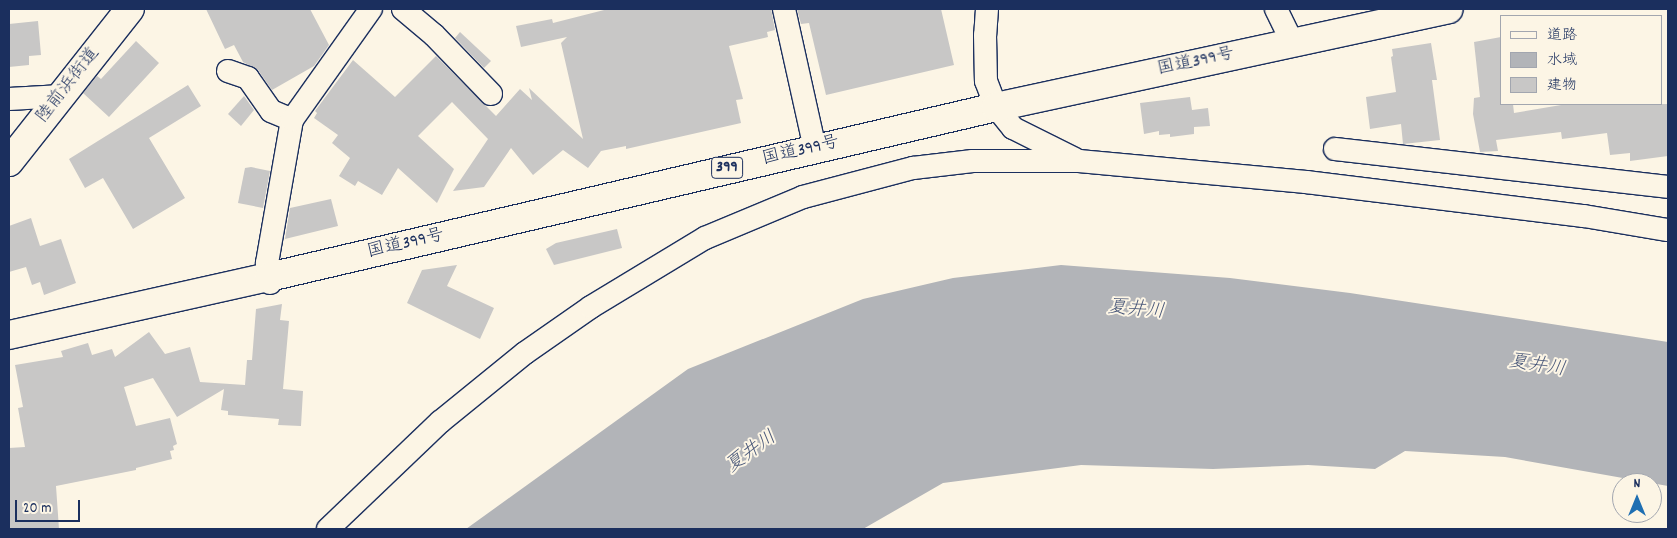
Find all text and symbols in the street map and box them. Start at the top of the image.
legend [1500,15,1662,105]
text: 道路 [1547,25,1577,47]
street label: 陸前浜街道 [33,44,105,128]
street label: 国道399号 [1155,44,1237,82]
text: 水域 [1547,50,1577,72]
text: 建物 [1547,75,1577,97]
street label: 国道399号 [760,133,842,171]
road number: 399 [711,154,743,182]
street label: 国道399号 [365,226,447,264]
water label: 夏井川 [1107,297,1165,325]
water label: 夏井川 [1507,351,1567,383]
water label: 夏井川 [722,427,782,479]
north arrow [1612,473,1662,523]
text: N [1634,474,1640,494]
scale bar [18,490,82,522]
text: 20 m [23,498,51,520]

